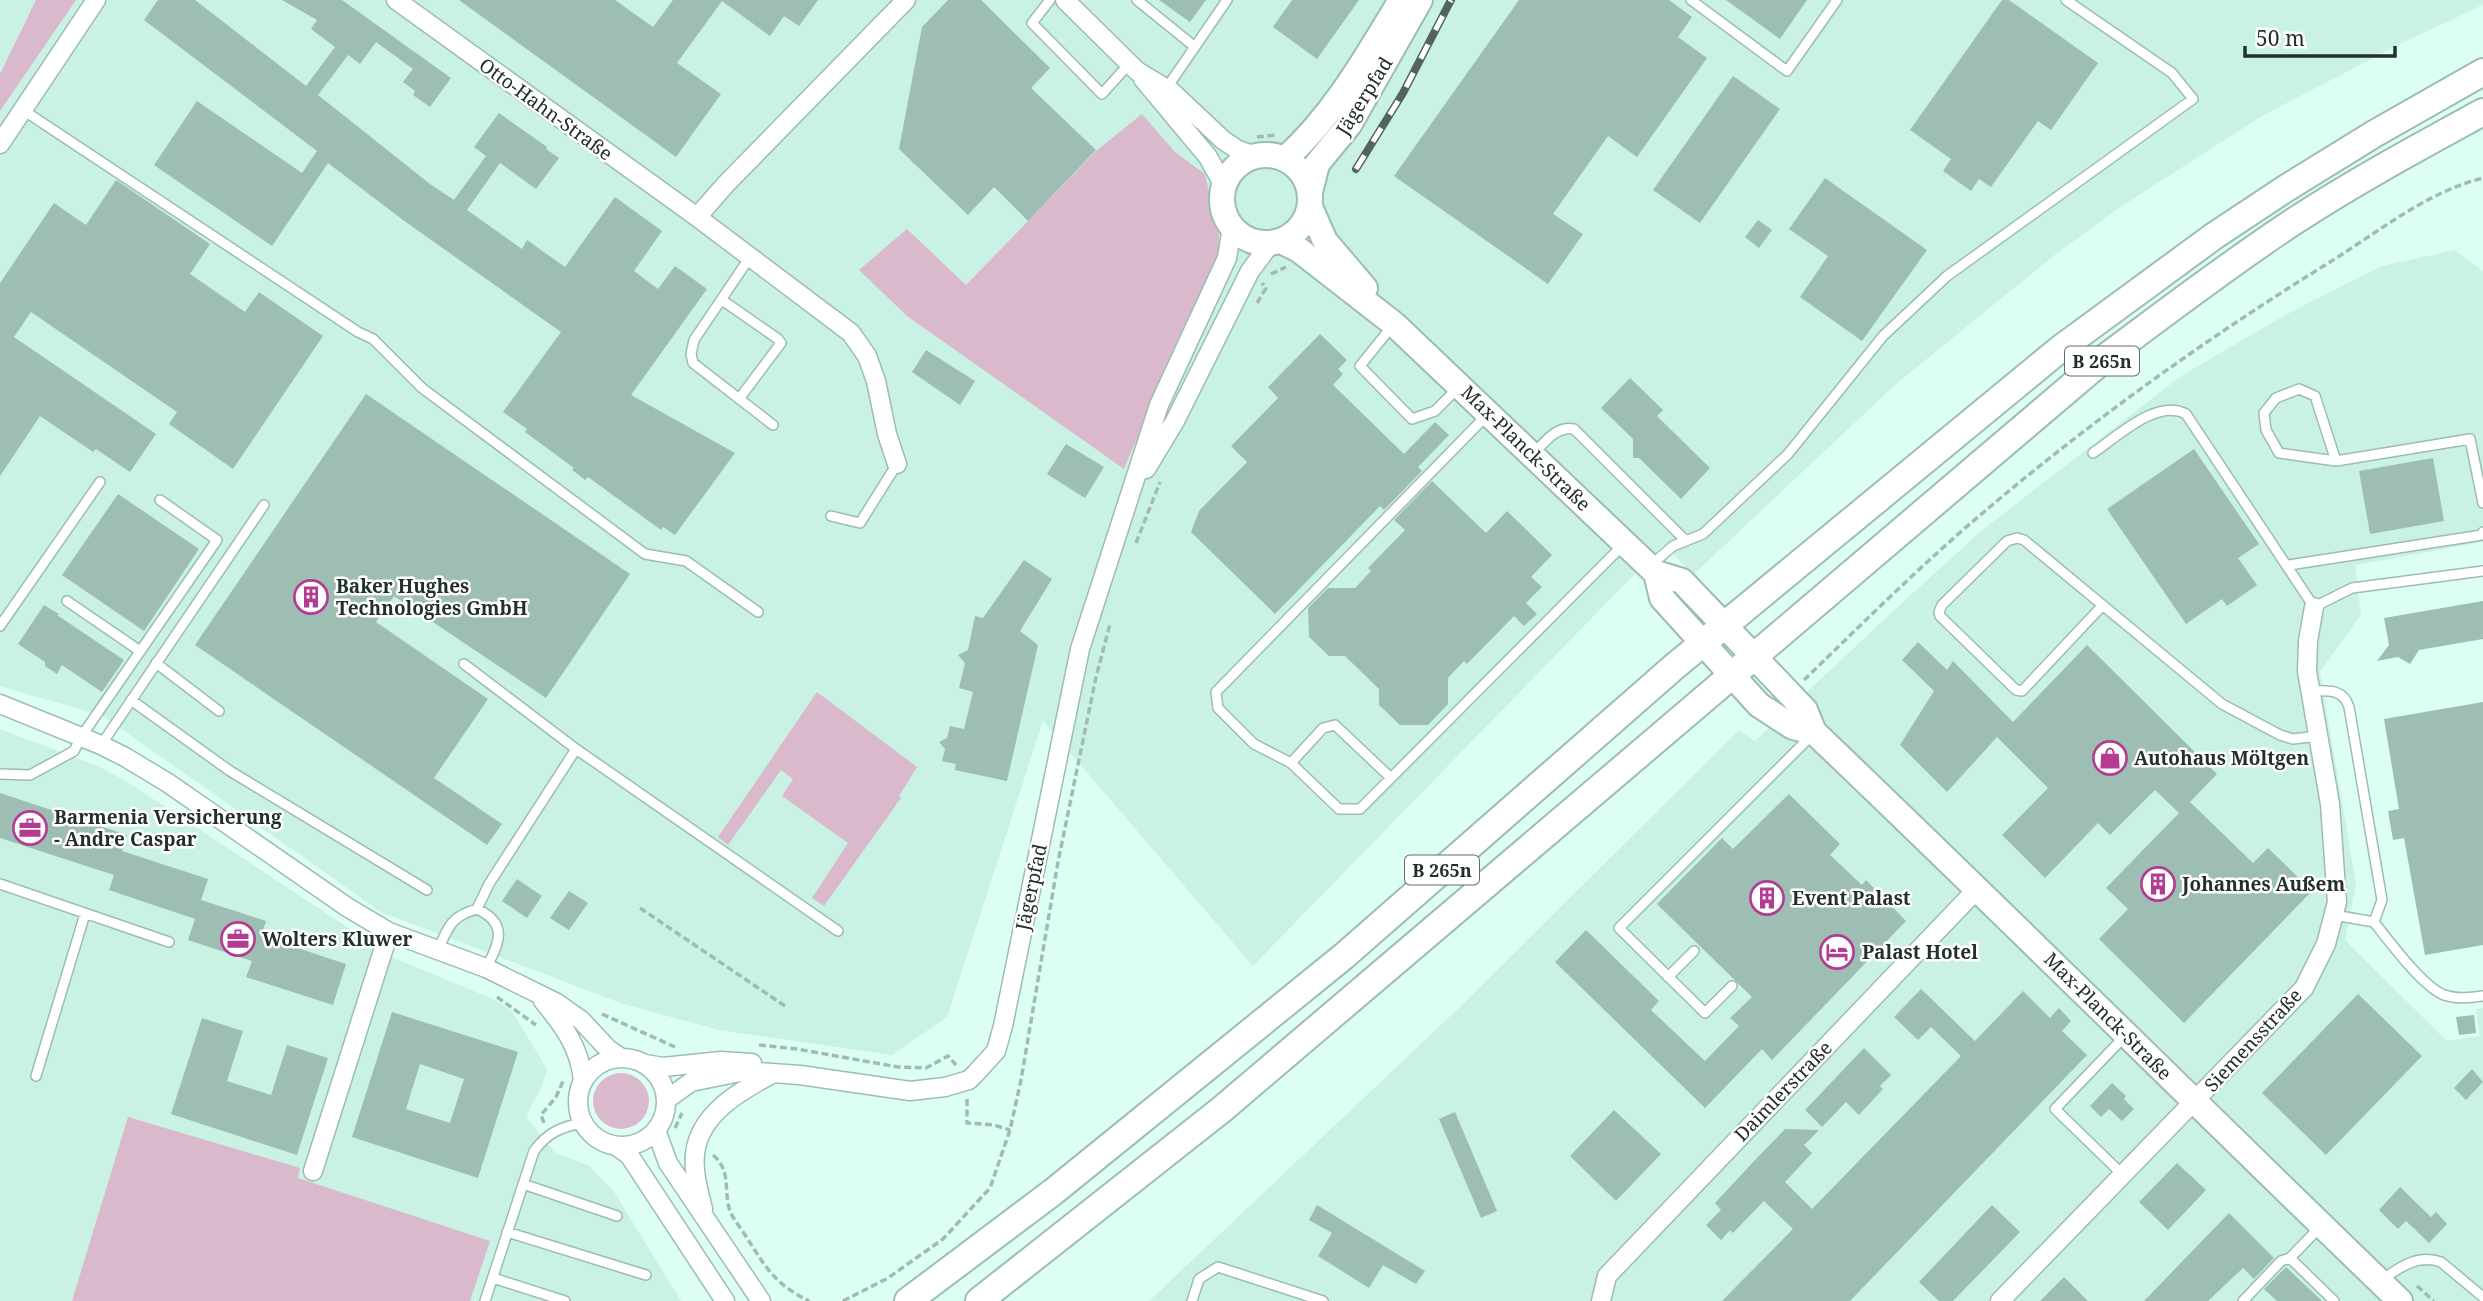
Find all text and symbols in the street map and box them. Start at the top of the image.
scale bar [2245,14,2396,58]
text: 50 m [2256,24,2305,52]
street label: Otto-Hahn-Straße [474,52,618,166]
street label: Jägerpfad [1329,52,1398,141]
road number: B 265n [2065,346,2139,376]
street label: Max-Planck-Straße [1456,379,1596,517]
place label: Baker Hughes Technologies GmbH [336,573,528,621]
building icon: Baker Hughes Technologies GmbH [292,578,330,616]
shop icon: Autohaus Möltgen [2091,739,2129,777]
place label: Autohaus Möltgen [2134,745,2309,771]
place label: Barmenia Versicherung - Andre Caspar [54,804,282,852]
office icon: Barmenia Versicherung - Andre Caspar [11,809,49,847]
street label: Jägerpfad [1009,841,1053,934]
road number: B 265n [1405,856,1479,884]
building icon: Johannes Außem [2139,865,2177,903]
place label: Johannes Außem [2181,871,2345,897]
building icon: Event Palast [1748,879,1786,917]
place label: Event Palast [1792,885,1911,911]
office icon: Wolters Kluwer [219,920,257,958]
place label: Wolters Kluwer [262,926,413,952]
hotel icon: Palast Hotel [1818,933,1856,971]
place label: Palast Hotel [1862,939,1978,965]
street label: Max-Planck-Straße [2038,946,2178,1086]
street label: Siemensstraße [2198,983,2308,1097]
street label: Daimlerstraße [1728,1035,1838,1147]

